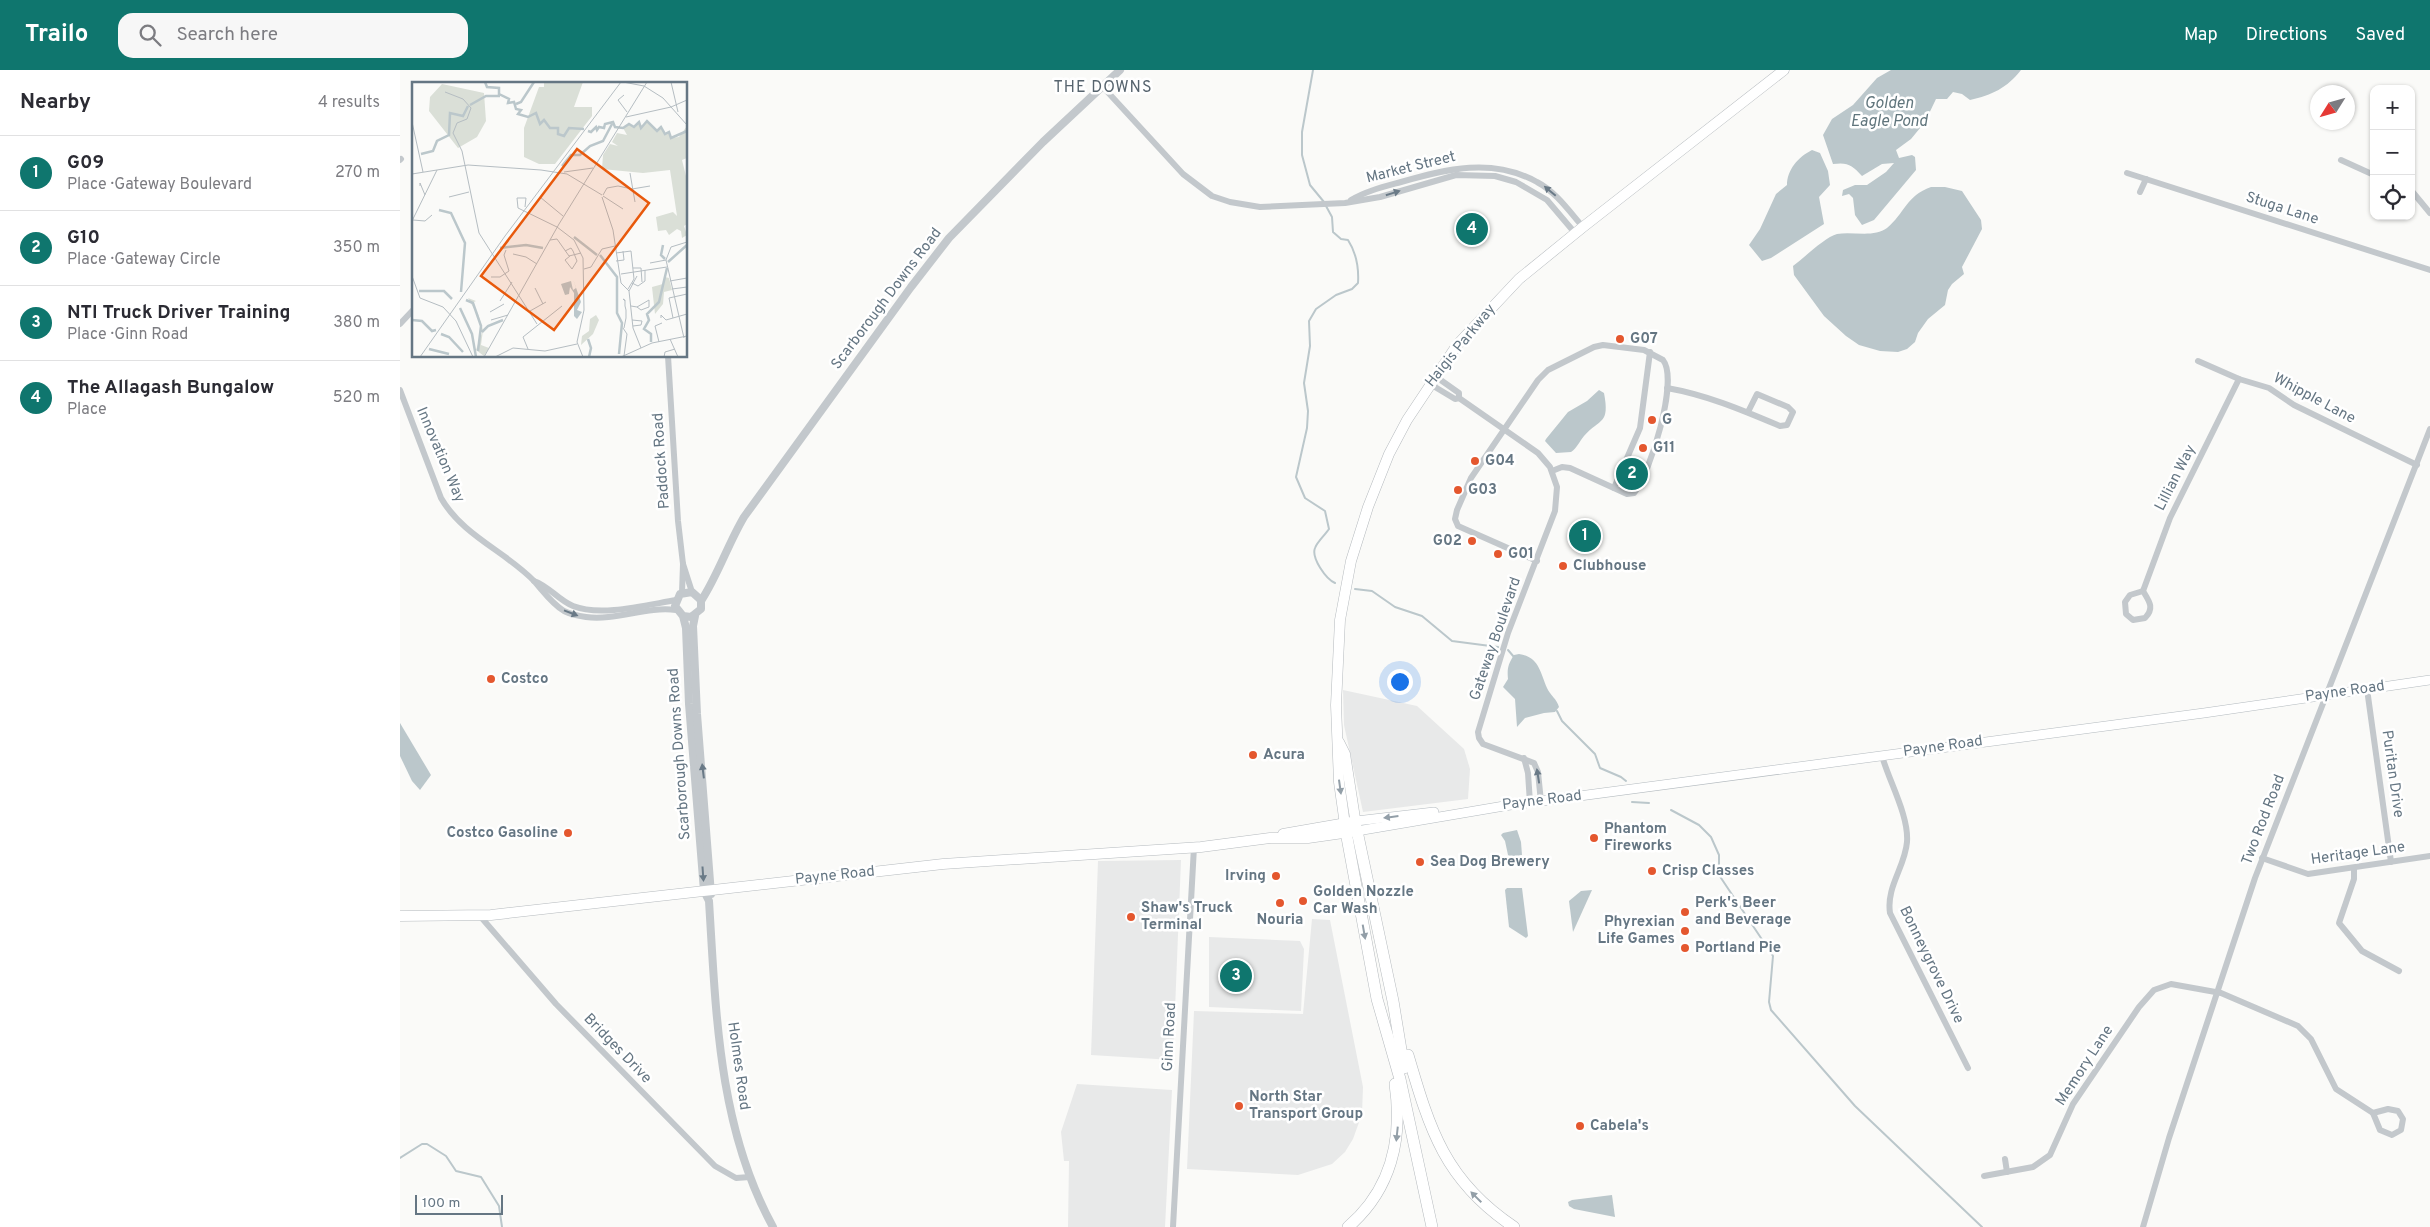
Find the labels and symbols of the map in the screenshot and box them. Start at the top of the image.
district label: THE DOWNS [1053,78,1153,98]
inset map [412,82,688,358]
north arrow [2310,85,2355,130]
water label: Golden Eagle Pond [1850,94,1929,132]
street label: Market Street [1364,148,1458,188]
one-way arrow [1543,186,1556,197]
one-way arrow [1386,188,1401,196]
street label: Stuga Lane [2243,188,2321,230]
pin: 4 [1456,210,1488,248]
street label: Scarborough Downs Road [828,225,946,373]
street label: Haigis Parkway [1422,300,1500,391]
place label: G07 [1630,330,1658,349]
marker: G07 [1614,333,1626,345]
street label: Whipple Lane [2270,369,2358,429]
street label: Innovation Way [411,404,469,506]
place label: G [1662,411,1672,430]
street label: Paddock Road [649,412,675,510]
marker: G [1646,414,1658,426]
place label: G11 [1653,439,1675,458]
marker: G11 [1637,442,1649,454]
street label: Lillian Way [2151,442,2201,514]
place label: G04 [1485,452,1515,471]
marker: G04 [1469,455,1481,467]
pin: 2 [1616,455,1648,493]
place label: G03 [1468,481,1497,500]
marker: G03 [1452,484,1464,496]
pin: 1 [1569,517,1601,555]
place label: G02 [1433,532,1462,551]
marker: G02 [1466,535,1478,547]
place label: G01 [1508,545,1534,564]
marker: G01 [1492,548,1504,560]
place label: Clubhouse [1573,557,1646,576]
marker: Clubhouse [1557,560,1569,572]
street label: Gateway Boulevard [1466,575,1526,703]
one-way arrow [563,609,578,617]
street label: Scarborough Downs Road [665,667,695,841]
your location [1387,669,1413,695]
place label: Costco [501,670,548,689]
marker: Costco [485,673,497,685]
street label: Payne Road [2304,677,2386,707]
street label: Puritan Drive [2376,729,2408,819]
street label: Payne Road [1902,732,1984,762]
place label: Acura [1263,746,1305,765]
marker: Acura [1247,749,1259,761]
one-way arrow [699,763,707,779]
one-way arrow [1534,768,1542,784]
street label: Two Rod Road [2238,772,2290,868]
one-way arrow [1336,780,1344,796]
street label: Payne Road [1501,787,1583,815]
one-way arrow [1382,813,1398,821]
place label: Phantom Fireworks [1604,820,1672,856]
place label: Costco Gasoline [447,824,558,843]
marker: Costco Gasoline [562,827,574,839]
marker: Phantom Fireworks [1588,832,1600,844]
street label: Heritage Lane [2310,838,2406,870]
place label: Sea Dog Brewery [1430,853,1550,872]
marker: Sea Dog Brewery [1414,856,1426,868]
street label: Payne Road [794,862,876,890]
place label: Crisp Classes [1662,862,1754,881]
marker: Crisp Classes [1646,865,1658,877]
one-way arrow [700,866,708,882]
place label: Irving [1225,867,1266,886]
marker: Irving [1270,870,1282,882]
place label: Golden Nozzle Car Wash [1313,883,1414,919]
place label: Perk's Beer and Beverage [1695,894,1791,930]
marker: Golden Nozzle Car Wash [1297,895,1309,907]
marker: Nouria [1274,897,1286,909]
place label: Shaw's Truck Terminal [1141,899,1233,935]
street label: Bonneygrove Drive [1894,903,1968,1027]
marker: Perk's Beer and Beverage [1679,906,1691,918]
marker: Shaw's Truck Terminal [1125,911,1137,923]
place label: Nouria [1257,911,1303,930]
place label: Phyrexian Life Games [1598,913,1675,949]
one-way arrow [1361,924,1369,940]
marker: Phyrexian Life Games [1679,925,1691,937]
place label: Portland Pie [1695,939,1781,958]
marker: Portland Pie [1679,942,1691,954]
pin: 3 [1220,957,1252,995]
street label: Ginn Road [1159,1002,1181,1072]
street label: Bridges Drive [579,1010,655,1088]
street label: Holmes Road [722,1021,754,1111]
street label: Memory Lane [2052,1022,2118,1110]
place label: North Star Transport Group [1249,1088,1363,1124]
marker: North Star Transport Group [1233,1100,1245,1112]
place label: Cabela's [1590,1117,1649,1136]
marker: Cabela's [1574,1120,1586,1132]
one-way arrow [1393,1126,1401,1142]
one-way arrow [1470,1191,1482,1203]
scale bar [415,1192,502,1215]

